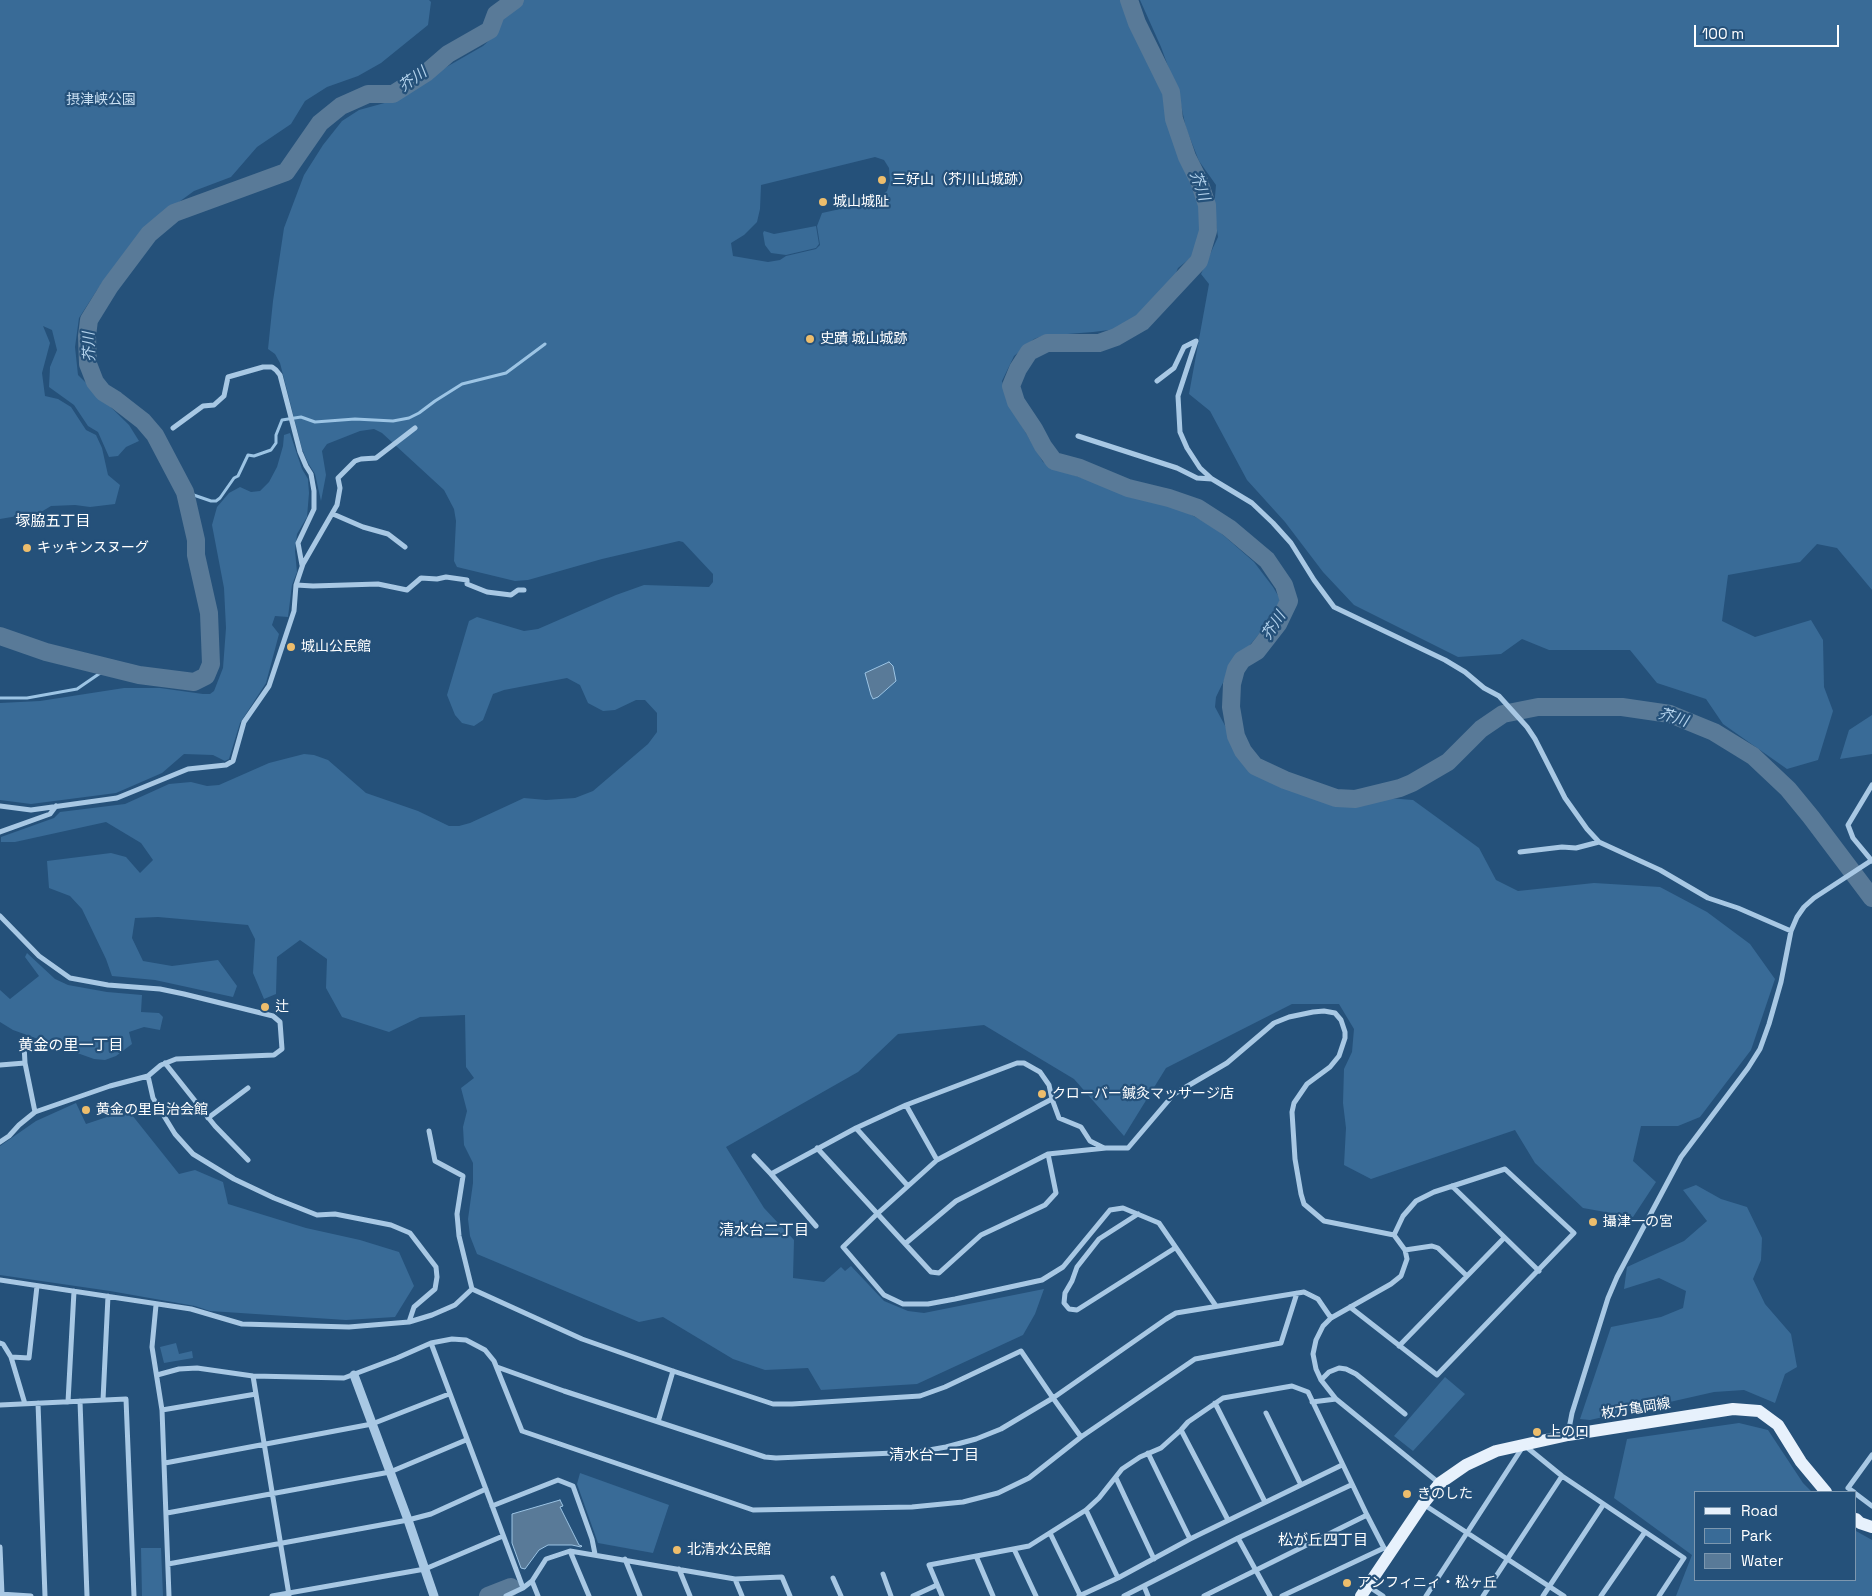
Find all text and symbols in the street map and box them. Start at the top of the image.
scale bar [1697,15,1842,47]
text: 100 m [1702,24,1744,43]
water label: 芥川 [396,64,430,96]
park label: 摂津峡公園 [66,92,136,108]
water label: 芥川 [1185,169,1213,203]
place label: 三好山（芥川山城跡） [892,172,1032,188]
marker: 三好山（芥川山城跡） [876,174,888,186]
place label: 城山城阯 [833,194,889,210]
marker: 城山城阯 [817,196,829,208]
place label: 史蹟 城山城跡 [820,331,908,347]
water label: 芥川 [80,332,100,362]
marker: 史蹟 城山城跡 [804,333,816,345]
district label: 塚脇五丁目 [16,513,90,531]
place label: キッキンスヌーグ [37,540,149,556]
marker: キッキンスヌーグ [21,542,33,554]
water label: 芥川 [1258,609,1290,643]
place label: 城山公民館 [301,639,371,655]
marker: 城山公民館 [285,641,297,653]
water label: 芥川 [1656,705,1690,731]
place label: 辻 [275,999,289,1015]
marker: 辻 [259,1001,271,1013]
district label: 黄金の里一丁目 [19,1037,123,1055]
place label: クローバー鍼灸マッサージ店 [1052,1086,1234,1102]
marker: クローバー鍼灸マッサージ店 [1036,1088,1048,1100]
place label: 黄金の里自治会館 [96,1102,208,1118]
marker: 黄金の里自治会館 [80,1104,92,1116]
place label: 攝津一の宮 [1603,1214,1673,1230]
marker: 攝津一の宮 [1587,1216,1599,1228]
district label: 清水台二丁目 [719,1222,809,1240]
street label: 枚方亀岡線 [1600,1395,1672,1423]
place label: 上の口 [1547,1424,1589,1440]
marker: 上の口 [1531,1426,1543,1438]
district label: 清水台一丁目 [889,1447,979,1465]
place label: きのした [1417,1486,1473,1502]
marker: きのした [1401,1488,1413,1500]
legend [1694,1491,1857,1581]
text: Road [1741,1501,1778,1520]
text: Park [1741,1526,1772,1545]
district label: 松が丘四丁目 [1278,1532,1368,1550]
place label: 北清水公民館 [687,1542,771,1558]
marker: 北清水公民館 [671,1544,683,1556]
text: Water [1741,1551,1783,1570]
place label: アンフィニィ・松ヶ丘 [1357,1575,1497,1591]
marker: アンフィニィ・松ヶ丘 [1341,1577,1353,1589]

